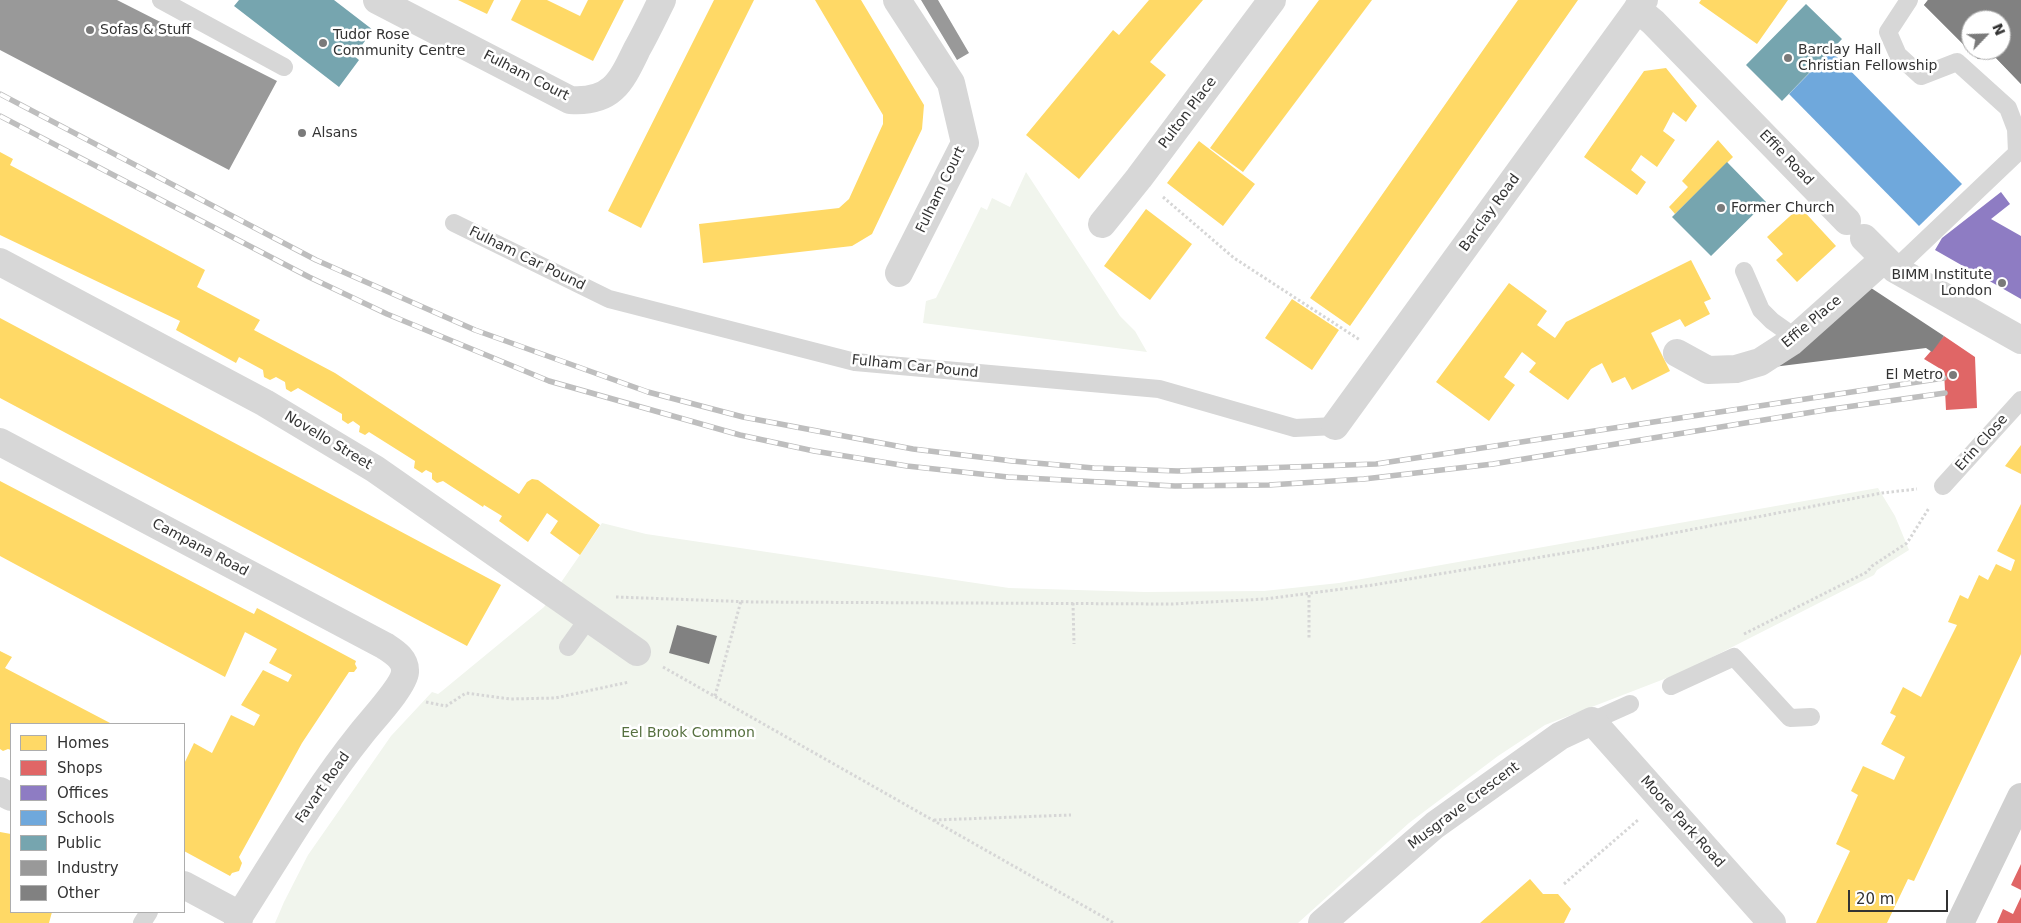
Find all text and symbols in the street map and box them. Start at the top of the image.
north arrow [1961,10,2011,60]
text: N [1989,21,2008,38]
place label: Sofas & Stuff [100,22,191,38]
marker: Sofas & Stuff [84,24,96,36]
place label: Tudor Rose Community Centre [333,27,465,59]
marker: Tudor Rose Community Centre [317,37,329,49]
place label: Barclay Hall Christian Fellowship [1798,42,1938,74]
street label: Fulham Court [480,47,572,105]
marker: Barclay Hall Christian Fellowship [1782,52,1794,64]
street label: Pulton Place [1156,74,1220,152]
place label: Alsans [312,125,358,141]
marker: Alsans [296,127,308,139]
street label: Effie Road [1755,127,1817,189]
street label: Fulham Court [913,144,969,236]
street label: Barclay Road [1456,171,1524,255]
place label: Former Church [1731,200,1835,216]
marker: Former Church [1715,202,1727,214]
street label: Fulham Car Pound [466,224,588,294]
place label: BIMM Institute London [1892,267,1992,300]
marker: BIMM Institute London [1996,277,2008,289]
street label: Effie Place [1779,292,1845,352]
street label: Fulham Car Pound [851,352,979,382]
place label: El Metro [1886,367,1943,383]
marker: El Metro [1947,369,1959,381]
street label: Novello Street [281,408,375,474]
street label: Erin Close [1952,411,2012,475]
street label: Campana Road [149,516,251,580]
legend [10,723,185,913]
park label: Eel Brook Common [621,725,755,741]
text: Homes [57,734,109,752]
street label: Favart Road [292,749,354,827]
text: Shops [57,759,103,777]
street label: Musgrave Crescent [1405,759,1523,853]
street label: Moore Park Road [1636,773,1728,871]
text: Offices [57,784,109,802]
text: Schools [57,809,115,827]
text: Public [57,834,101,852]
text: Industry [57,859,119,877]
scale bar [1851,880,1951,912]
text: Other [57,884,100,902]
text: 20 m [1856,890,1894,908]

